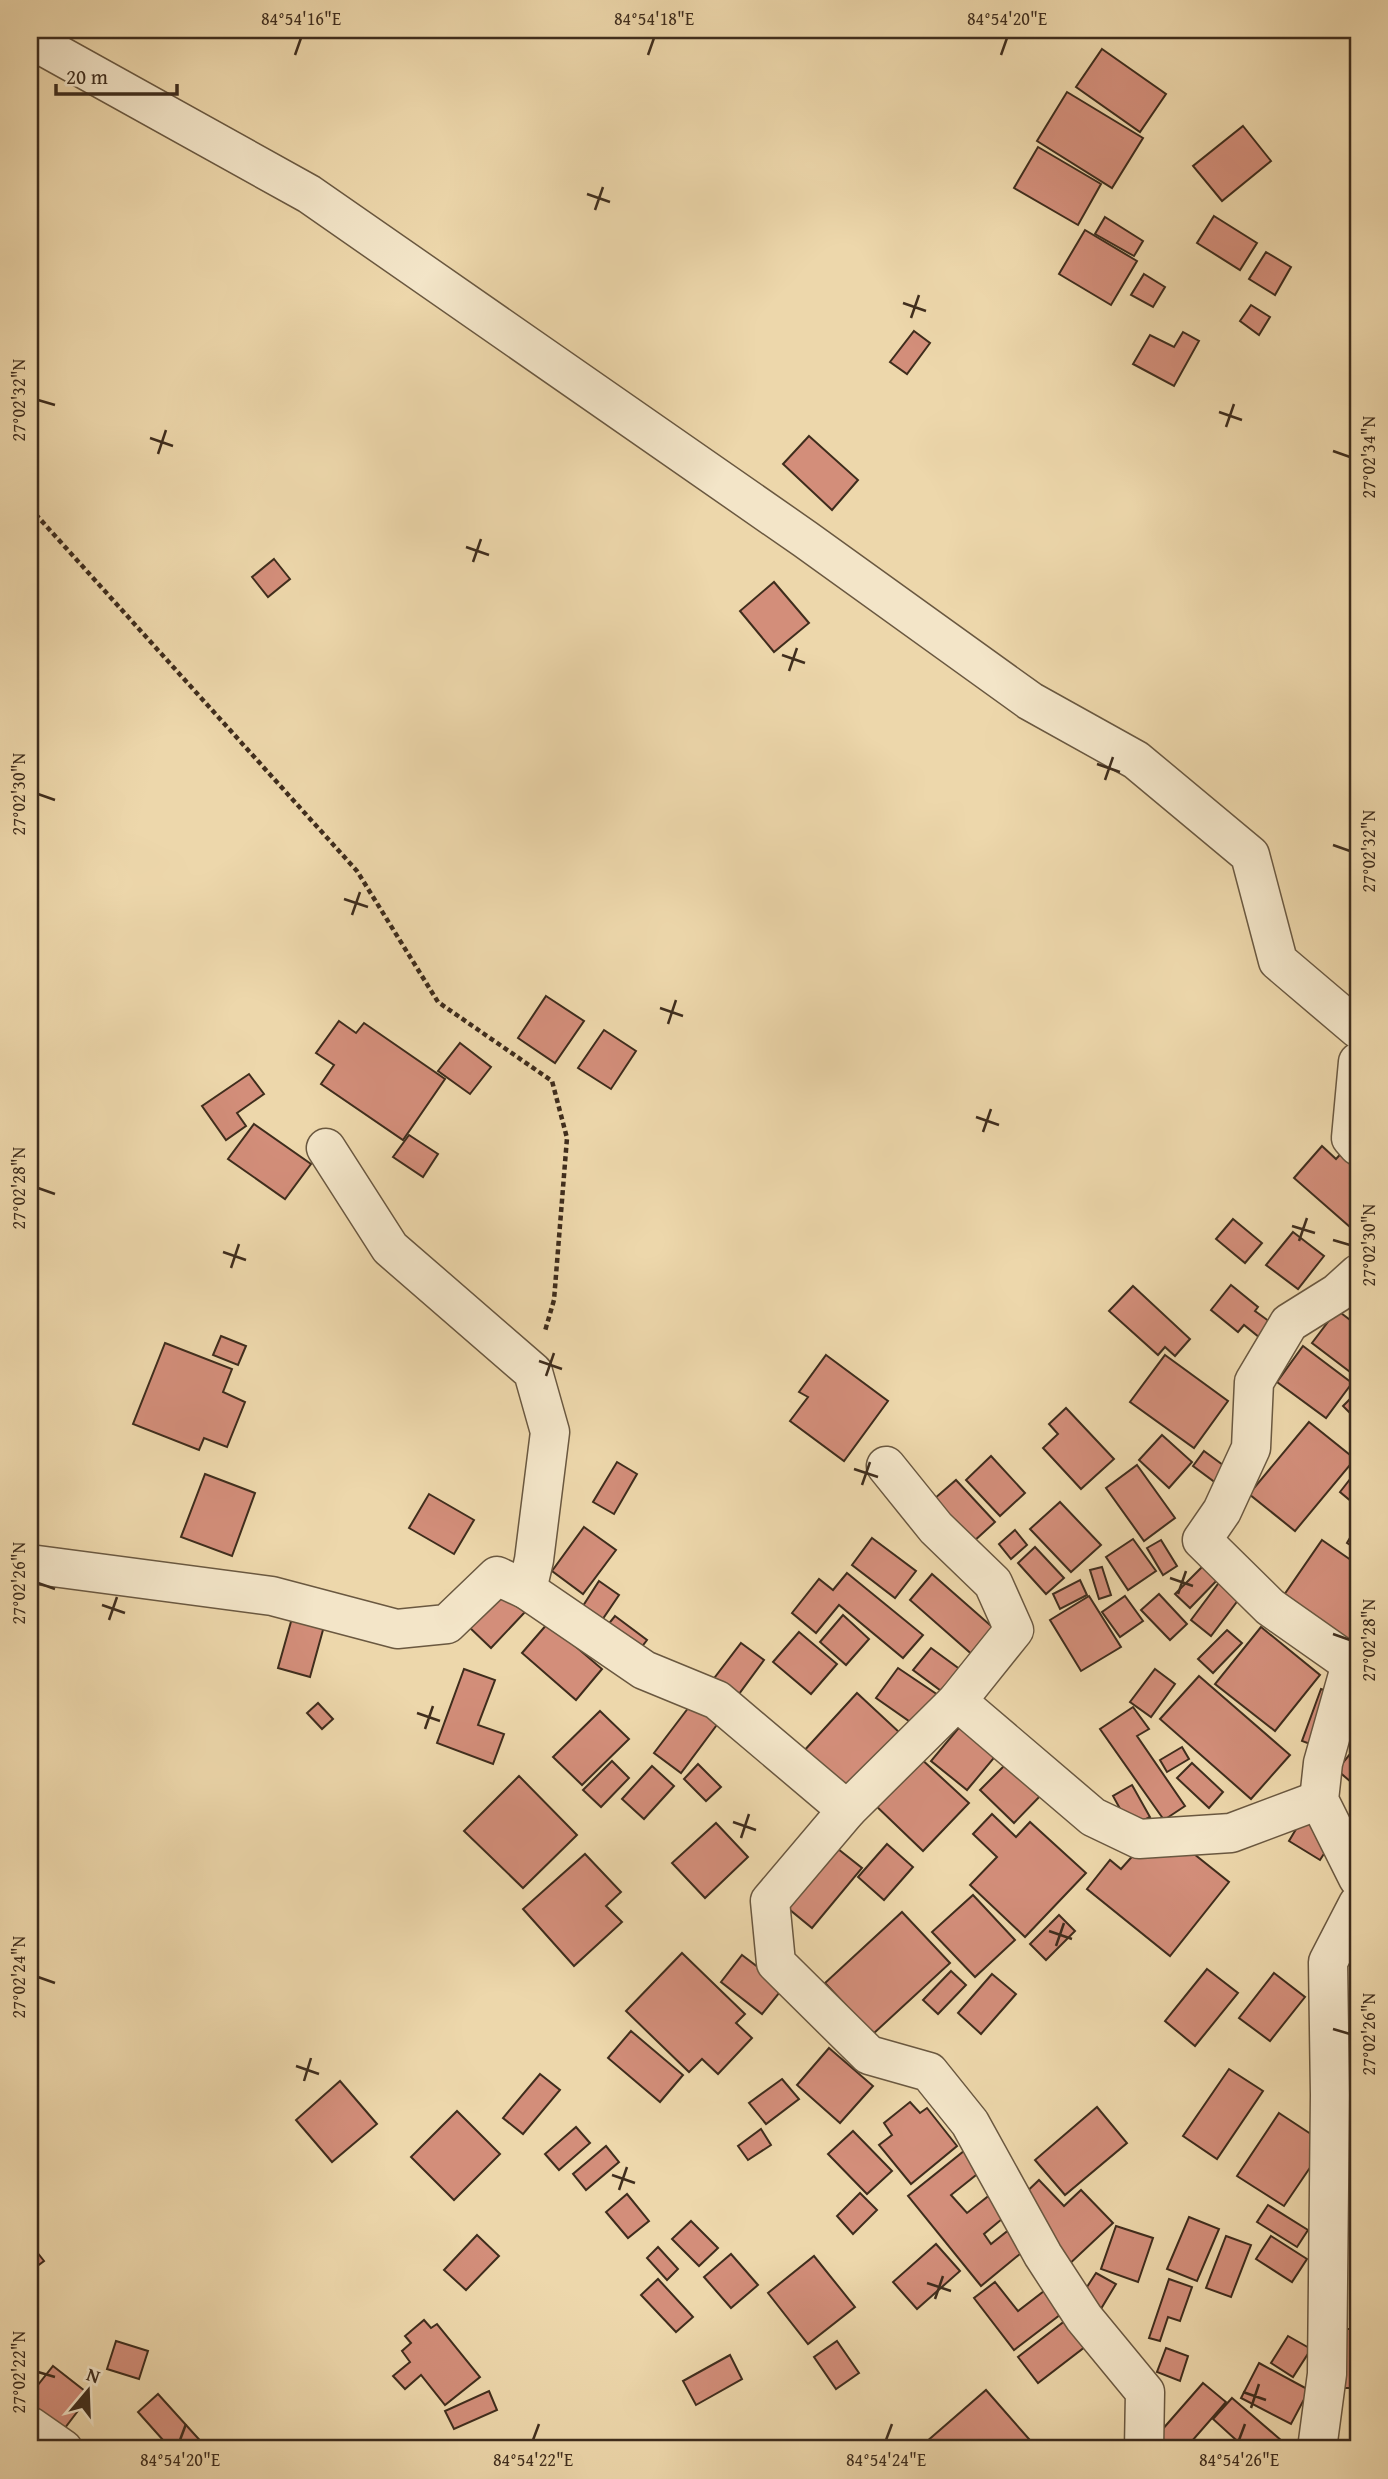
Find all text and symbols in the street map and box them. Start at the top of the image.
text: 84°54'16"E [261,5,341,32]
text: 84°54'18"E [614,5,694,32]
text: 84°54'20"E [967,5,1047,32]
scale bar [56,52,177,96]
text: 20 m [66,61,108,92]
text: 27°02'32"N [5,358,32,441]
text: 27°02'34"N [1355,415,1382,498]
text: 27°02'30"N [5,752,32,835]
text: 27°02'32"N [1355,809,1382,892]
text: 27°02'28"N [5,1146,32,1229]
text: 27°02'30"N [1355,1203,1382,1286]
text: 27°02'26"N [5,1541,32,1624]
text: 27°02'28"N [1355,1598,1382,1681]
text: 27°02'24"N [5,1935,32,2018]
text: 27°02'26"N [1355,1992,1382,2075]
text: 27°02'22"N [5,2330,32,2413]
north arrow [52,2356,122,2426]
text: N [83,2360,104,2390]
text: 84°54'20"E [140,2446,220,2473]
text: 84°54'22"E [493,2446,573,2473]
text: 84°54'24"E [846,2446,926,2473]
text: 84°54'26"E [1199,2446,1279,2473]

